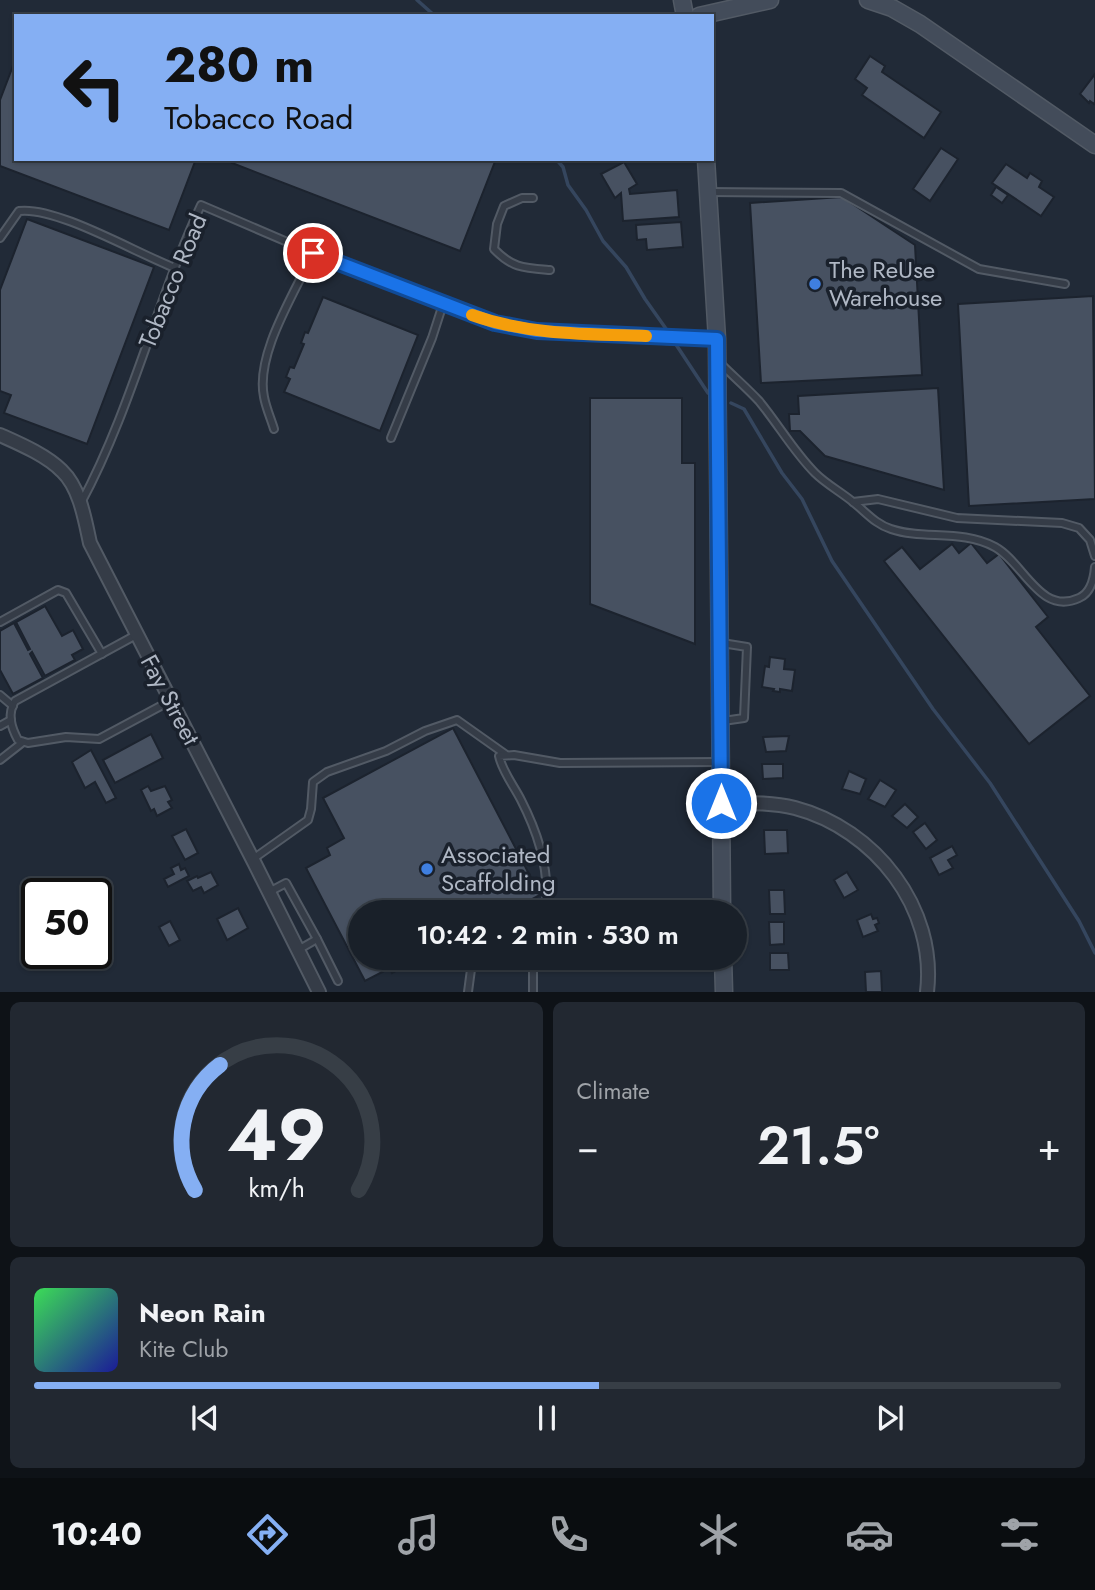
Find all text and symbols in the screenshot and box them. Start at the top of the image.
text: 280 m [164,30,314,100]
icon: left [49,42,140,133]
text: Tobacco Road [164,95,353,141]
street label: Tobacco Road [130,208,215,353]
pin [283,223,343,283]
icon: arrive [294,234,332,272]
place label: The ReUse Warehouse [829,252,942,315]
marker: The ReUse Warehouse [807,276,823,292]
street label: Fay Street [132,648,209,751]
position arrow [684,766,758,840]
place label: Associated Scaffolding [441,837,556,900]
marker: Associated Scaffolding [419,861,435,877]
speed limit sign: 50 [21,878,112,969]
text: 10:42 · 2 min · 530 m [416,916,679,954]
text: Climate [577,1074,650,1108]
text: 49 [226,1083,326,1188]
text: 21.5° [757,1108,879,1184]
text: − [577,1119,599,1174]
text: + [1038,1119,1061,1174]
text: km/h [248,1170,305,1206]
text: Neon Rain [139,1294,266,1332]
text: Kite Club [139,1332,228,1366]
icon: previous [186,1399,224,1437]
icon: pause [528,1399,566,1437]
icon: next [871,1399,909,1437]
icon: directions [243,1510,292,1559]
icon: music [394,1510,443,1559]
icon: phone [544,1510,593,1559]
icon: climate [694,1510,743,1559]
icon: car [845,1510,894,1559]
icon: filters [995,1510,1044,1559]
text: 10:40 [51,1511,142,1557]

